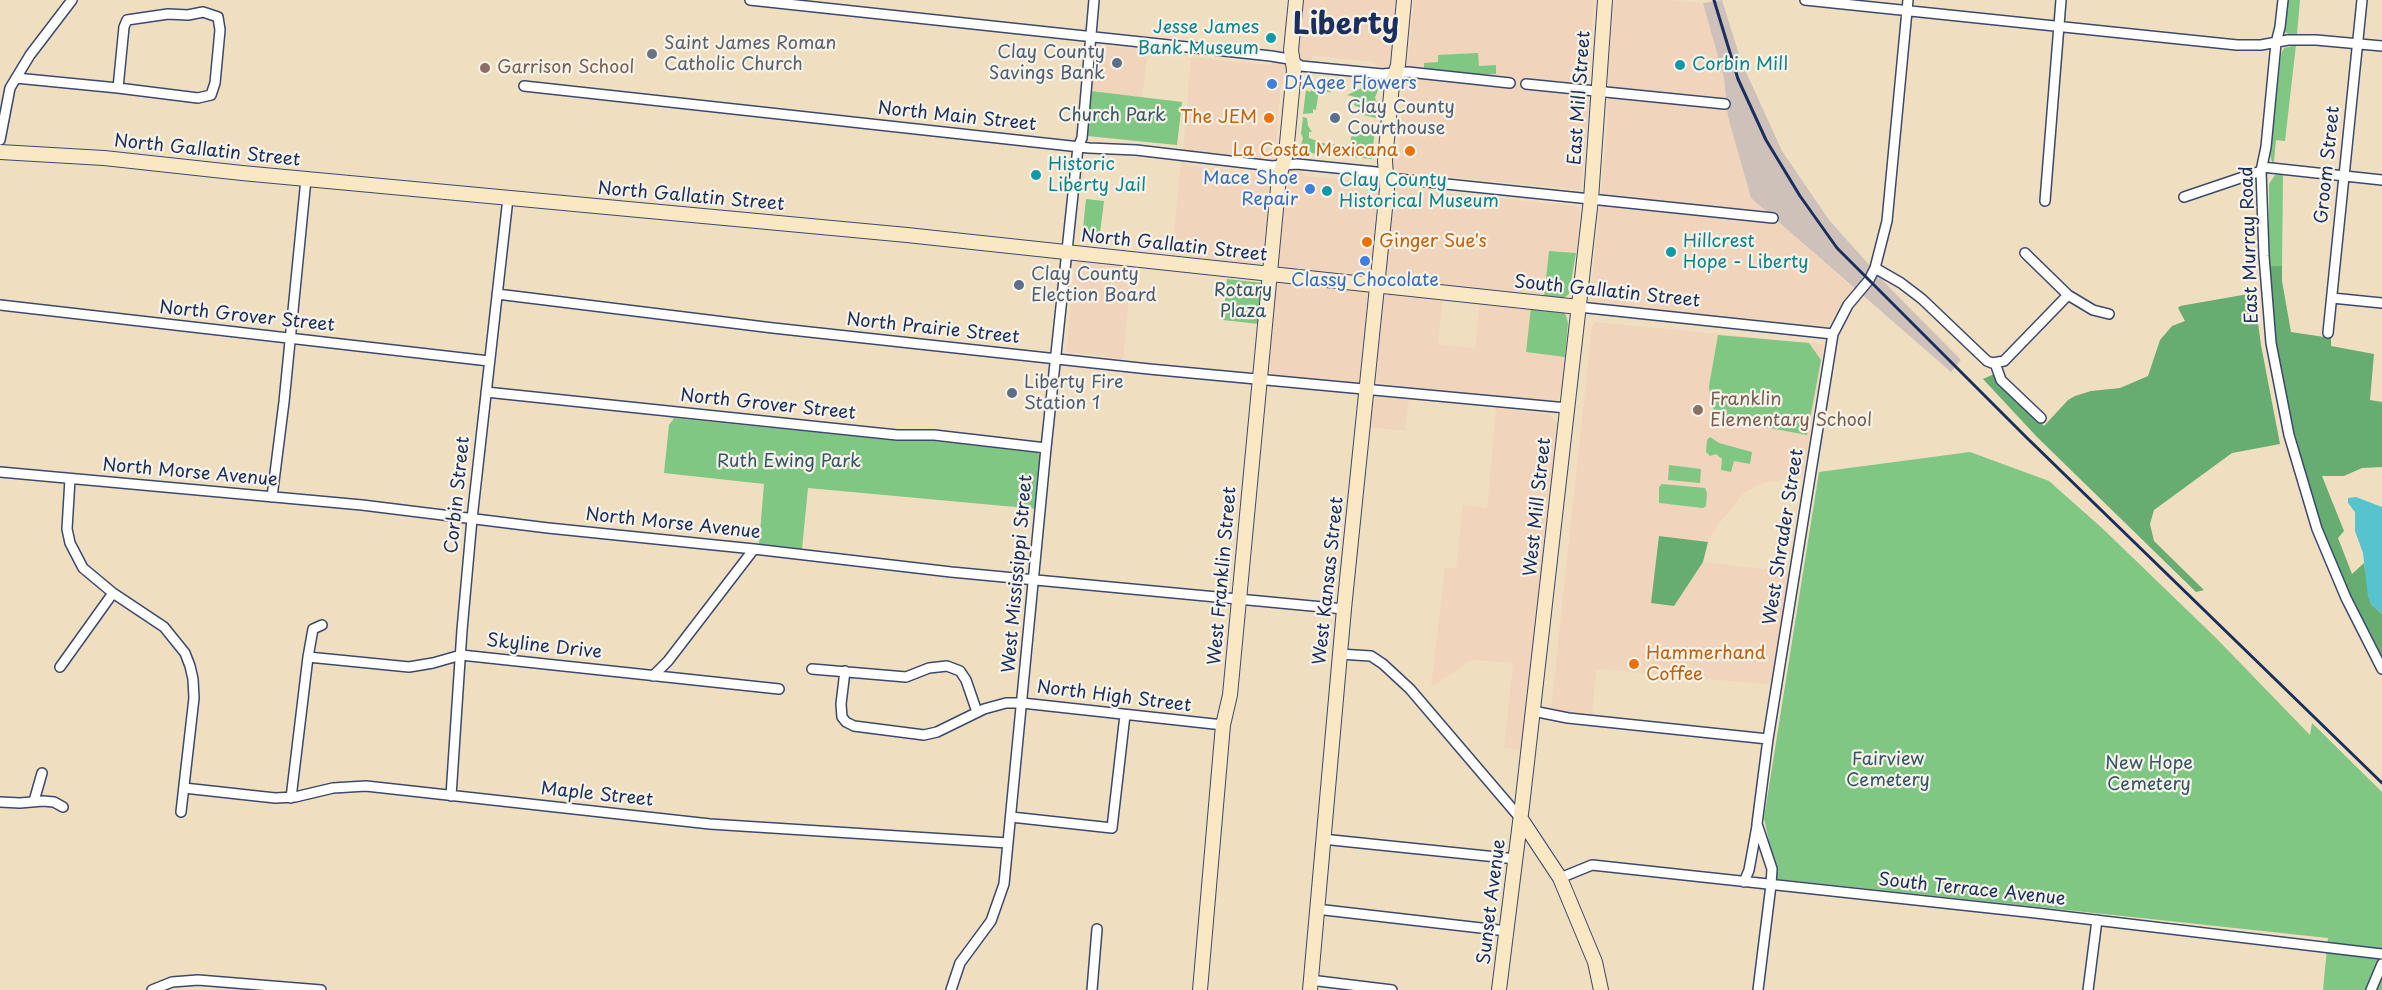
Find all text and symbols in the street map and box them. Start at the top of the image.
district label: Liberty [1293,8,1399,44]
place label: Jesse James Bank Museum [1138,17,1259,60]
street label: East Mill Street [1565,30,1595,166]
marker: Jesse James Bank Museum [1264,31,1278,45]
place label: Saint James Roman Catholic Church [664,33,836,76]
place label: Clay County Savings Bank [989,42,1105,84]
marker: Saint James Roman Catholic Church [645,47,659,61]
place label: Corbin Mill [1692,54,1788,76]
marker: Clay County Savings Bank [1110,56,1124,70]
place label: Garrison School [497,57,635,79]
marker: Corbin Mill [1673,58,1687,72]
marker: Garrison School [478,61,492,75]
place label: D'Agee Flowers [1284,73,1417,95]
marker: D'Agee Flowers [1265,77,1279,91]
place label: Clay County Courthouse [1347,97,1455,140]
street label: North Main Street [877,98,1037,136]
park label: Church Park [1058,105,1166,127]
street label: Groom Street [2311,105,2345,225]
place label: The JEM [1180,107,1257,129]
marker: The JEM [1262,111,1276,125]
marker: Clay County Courthouse [1328,111,1342,125]
street label: North Gallatin Street [113,130,301,172]
place label: La Costa Mexicana [1232,140,1398,162]
marker: La Costa Mexicana [1403,144,1417,158]
place label: Historic Liberty Jail [1048,154,1146,196]
street label: East Murray Road [2236,166,2264,324]
marker: Historic Liberty Jail [1029,168,1043,182]
place label: Mace Shoe Repair [1203,168,1298,210]
place label: Clay County Historical Museum [1339,170,1499,213]
street label: North Gallatin Street [597,178,785,216]
marker: Mace Shoe Repair [1303,182,1317,196]
marker: Clay County Historical Museum [1320,184,1334,198]
street label: North Gallatin Street [1080,225,1268,267]
place label: Ginger Sue's [1379,231,1487,253]
place label: Hillcrest Hope - Liberty [1683,231,1809,274]
marker: Ginger Sue's [1360,235,1374,249]
marker: Hillcrest Hope - Liberty [1664,245,1678,259]
marker: Classy Chocolate [1358,254,1372,268]
place label: Clay County Election Board [1031,264,1157,306]
place label: Classy Chocolate [1291,270,1439,292]
street label: South Gallatin Street [1513,272,1701,312]
marker: Clay County Election Board [1012,278,1026,292]
park label: Rotary Plaza [1214,280,1272,322]
street label: North Grover Street [158,297,336,337]
street label: North Prairie Street [845,309,1021,349]
place label: Liberty Fire Station 1 [1024,372,1124,415]
street label: North Grover Street [679,385,857,425]
marker: Liberty Fire Station 1 [1005,386,1019,400]
place label: Franklin Elementary School [1710,389,1872,432]
marker: Franklin Elementary School [1691,403,1705,417]
street label: Corbin Street [441,435,475,555]
street label: West Mill Street [1520,436,1556,578]
street label: West Shrader Street [1759,447,1809,627]
park label: Ruth Ewing Park [717,451,861,473]
street label: North Morse Avenue [101,455,279,491]
street label: West Mississippi Street [999,474,1037,674]
street label: West Franklin Street [1204,486,1242,666]
street label: West Kansas Street [1309,496,1349,666]
street label: North Morse Avenue [584,504,762,544]
street label: Skyline Drive [485,630,603,664]
place label: Hammerhand Coffee [1646,643,1766,686]
marker: Hammerhand Coffee [1627,657,1641,671]
street label: North High Street [1035,677,1193,717]
park label: Fairview Cemetery [1846,749,1930,792]
park label: New Hope Cemetery [2105,753,2193,795]
street label: Maple Street [540,778,654,812]
street label: Sunset Avenue [1474,838,1510,966]
street label: South Terrace Avenue [1877,869,2067,911]

